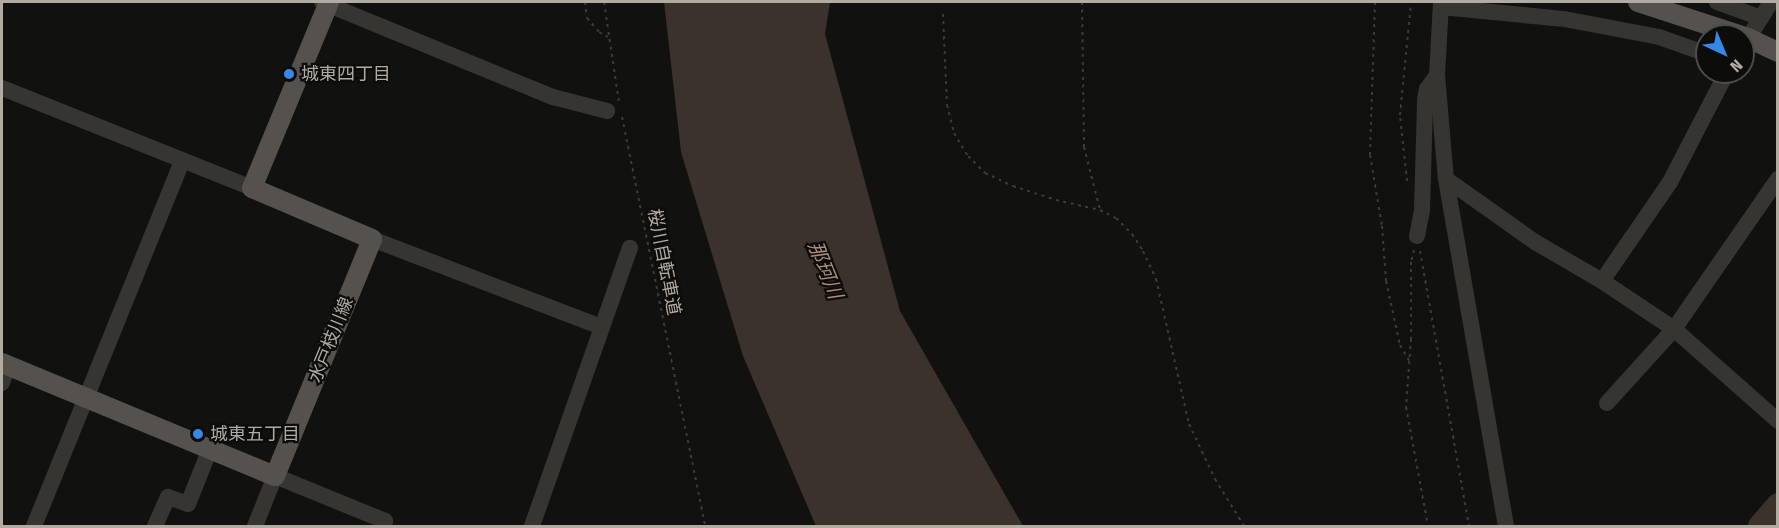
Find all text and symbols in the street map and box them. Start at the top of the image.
north arrow [1695,24,1755,84]
text: N [1726,56,1747,76]
place label: 城東四丁目 [301,63,391,85]
marker: 城東四丁目 [282,67,296,81]
street label: 桜川自転車道 [643,207,685,317]
water label: 那珂川 [803,238,847,302]
street label: 水戸枝川線 [304,294,358,386]
place label: 城東五丁目 [210,423,300,445]
marker: 城東五丁目 [191,427,205,441]

